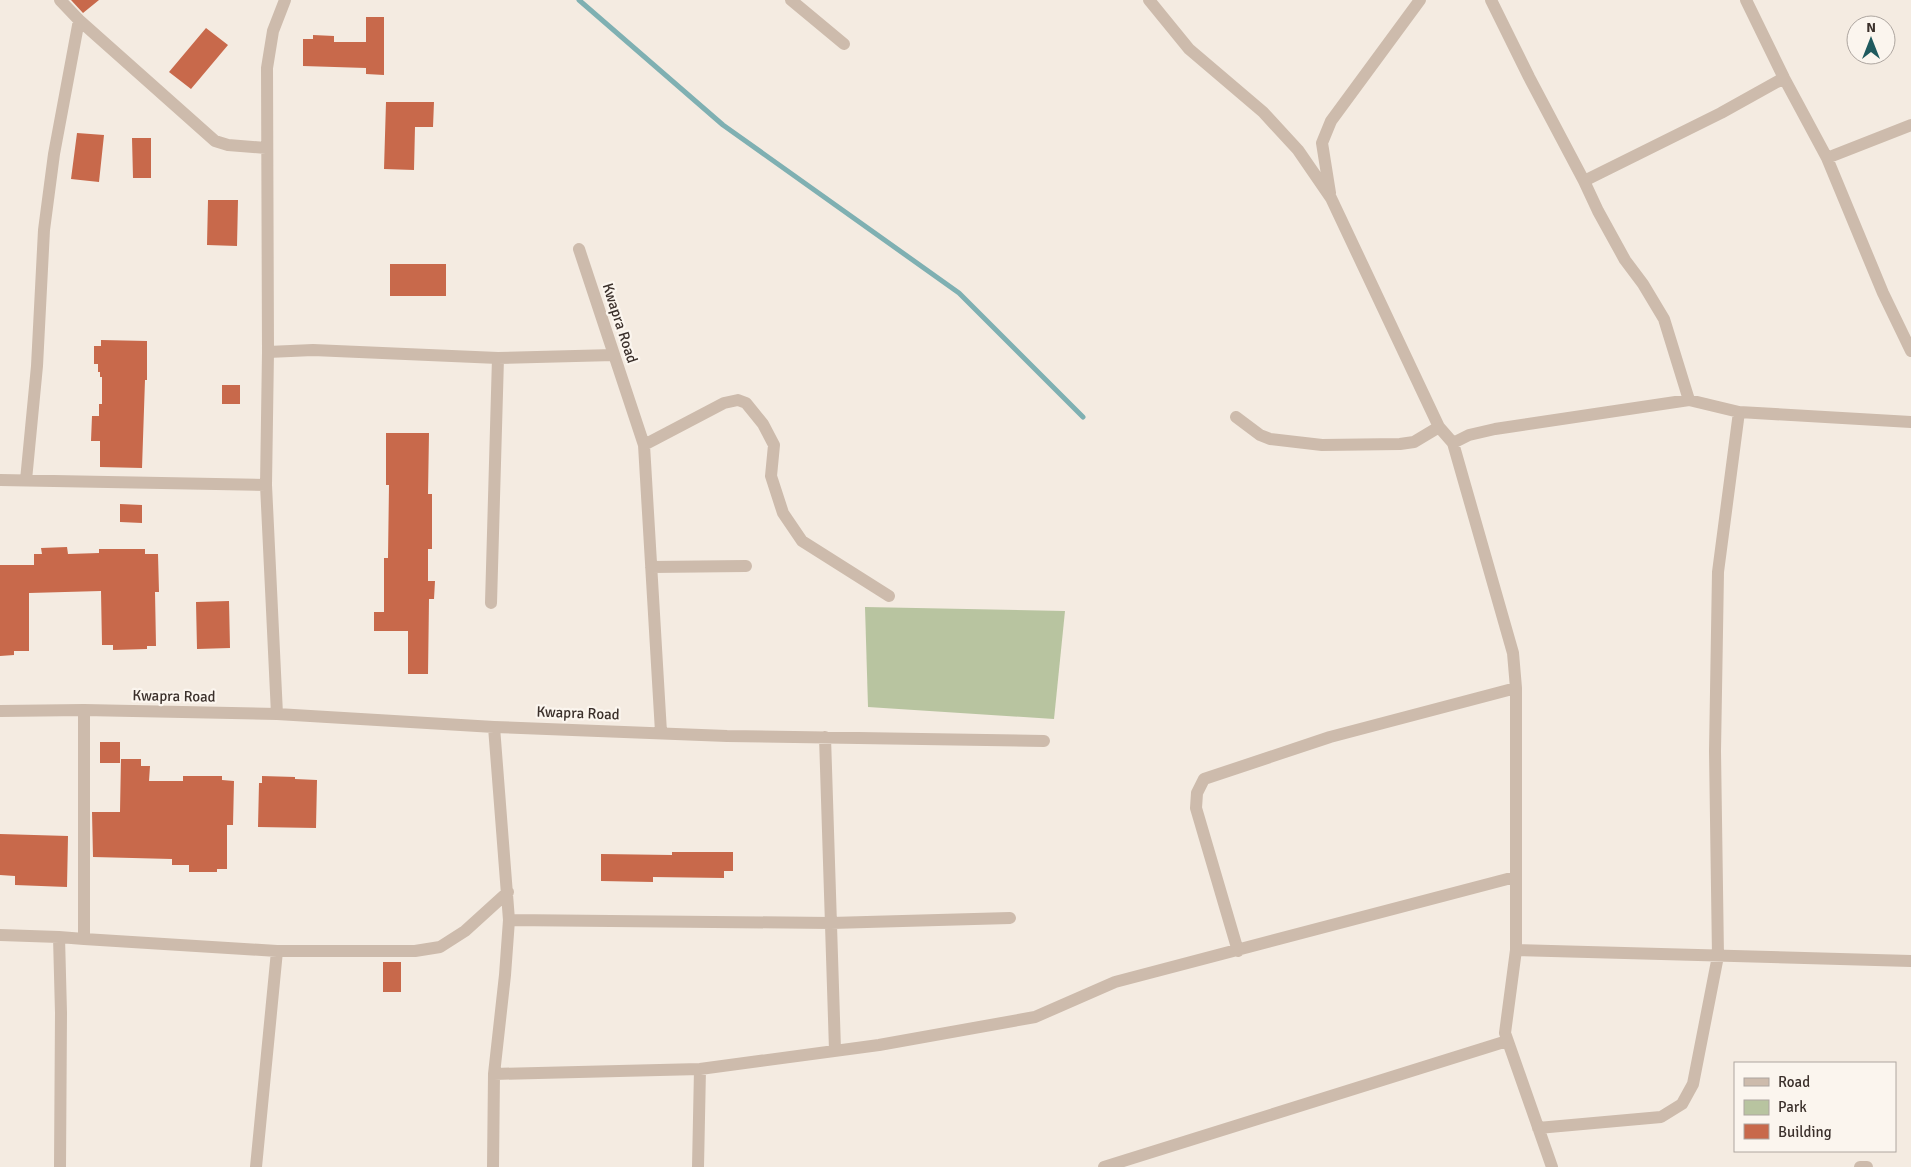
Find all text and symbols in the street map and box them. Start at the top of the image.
north arrow [1846,15,1896,65]
text: N [1866,19,1876,36]
street label: Kwapra Road [599,281,641,365]
street label: Kwapra Road [132,686,216,706]
street label: Kwapra Road [536,703,620,723]
legend [1734,1062,1896,1152]
text: Road [1778,1073,1810,1091]
text: Park [1778,1098,1807,1116]
text: Building [1778,1123,1832,1141]

